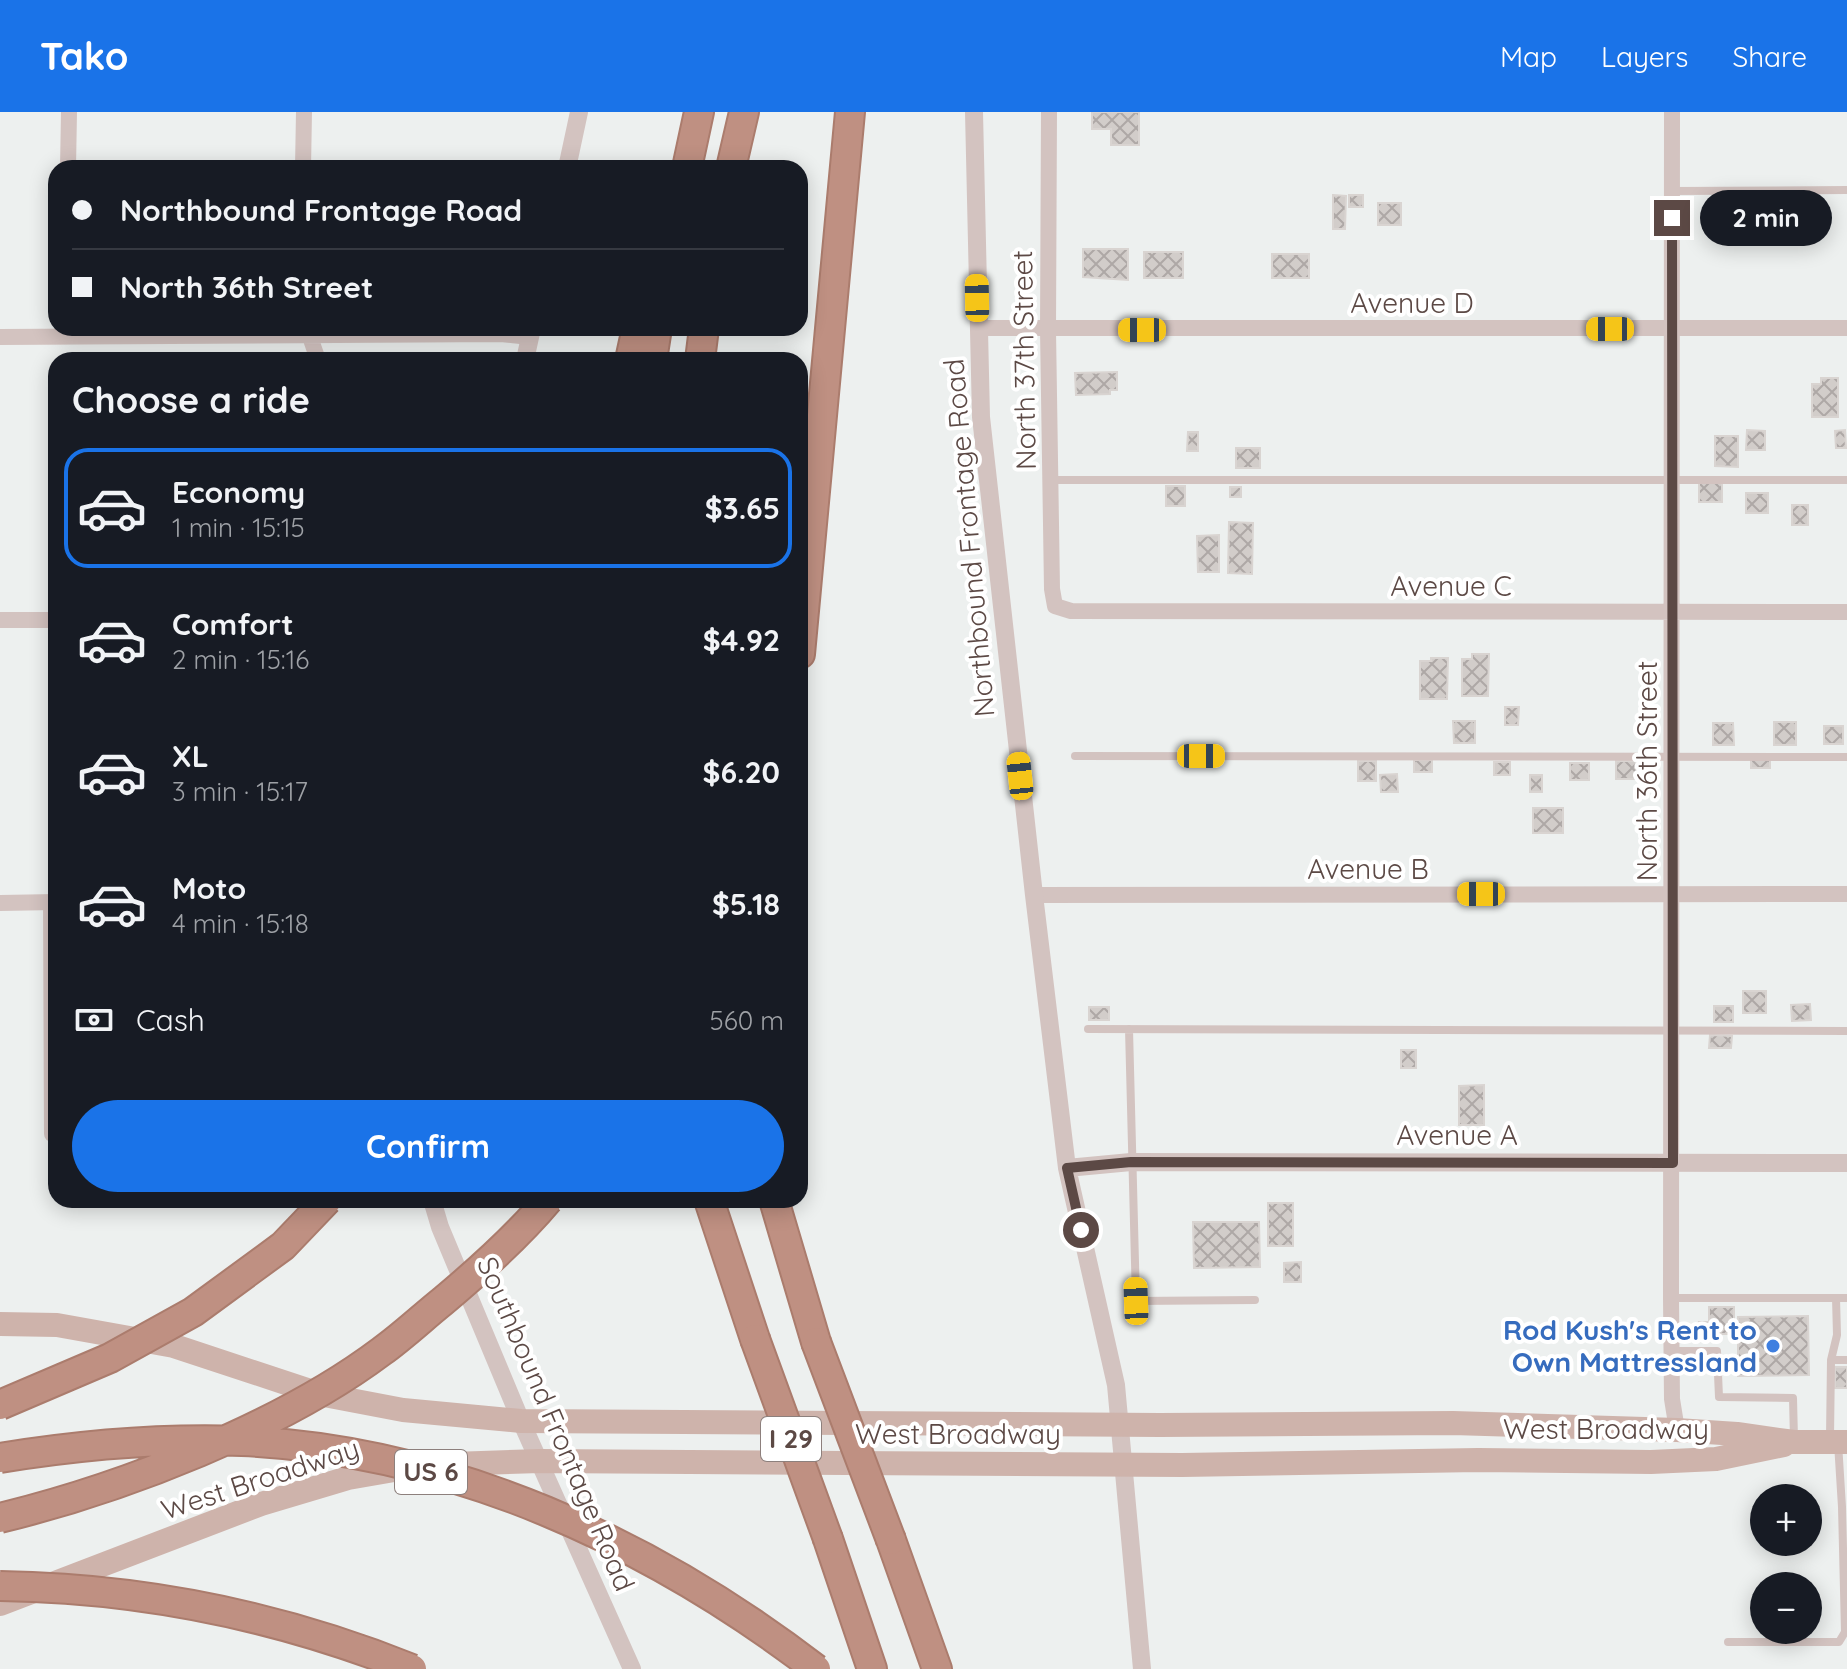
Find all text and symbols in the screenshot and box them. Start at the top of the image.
text: Tako [40,32,128,80]
text: Map [1500,39,1557,74]
text: Layers [1601,39,1688,74]
text: Share [1732,39,1807,74]
callout: 2 min [1700,190,1832,246]
text: Northbound Frontage Road [120,191,522,229]
route end [1654,200,1690,236]
text: 2 min [1732,201,1800,234]
street label: North 37th Street [1004,250,1043,470]
text: North 36th Street [120,268,373,306]
car [965,274,989,322]
street label: Avenue D [1350,285,1474,320]
car [1586,317,1634,341]
car [1118,318,1166,342]
street label: Northbound Frontage Road [935,358,1002,719]
text: Choose a ride [72,377,310,422]
icon: car [76,472,148,544]
text: Economy [172,473,305,511]
text: $3.65 [705,489,780,527]
text: 1 min · 15:15 [172,511,305,544]
street label: Avenue C [1390,568,1512,603]
icon: car [76,604,148,676]
text: Comfort [172,605,293,643]
text: $4.92 [703,621,780,659]
text: 2 min · 15:16 [172,643,309,676]
street label: North 36th Street [1629,661,1664,881]
icon: car [76,736,148,808]
text: XL [172,737,209,775]
car [1177,744,1225,768]
car [1006,751,1034,801]
text: $6.20 [703,753,780,791]
text: 3 min · 15:17 [172,775,308,808]
street label: Avenue B [1307,851,1429,886]
icon: car [76,868,148,940]
text: Moto [172,869,246,907]
car [1457,882,1505,906]
text: $5.18 [712,885,780,923]
text: 4 min · 15:18 [172,907,309,940]
icon: cash [72,998,116,1042]
text: Cash [136,1001,205,1039]
text: 560 m [710,1004,784,1037]
button: Confirm [72,1100,784,1192]
street label: Avenue A [1396,1117,1518,1152]
route start [1063,1212,1099,1248]
street label: Southbound Frontage Road [470,1251,643,1596]
car [1123,1277,1149,1325]
place label: Rod Kush's Rent to Own Mattressland [1503,1312,1757,1379]
marker: Rod Kush's Rent to Own Mattressland [1764,1337,1782,1355]
street label: West Broadway [1503,1411,1709,1446]
street label: West Broadway [855,1416,1061,1451]
road number: I 29 [761,1417,821,1461]
street label: West Broadway [156,1430,363,1527]
road number: US 6 [395,1450,467,1494]
map controls [1750,1484,1822,1644]
button: + [1750,1484,1822,1556]
button: − [1750,1572,1822,1644]

